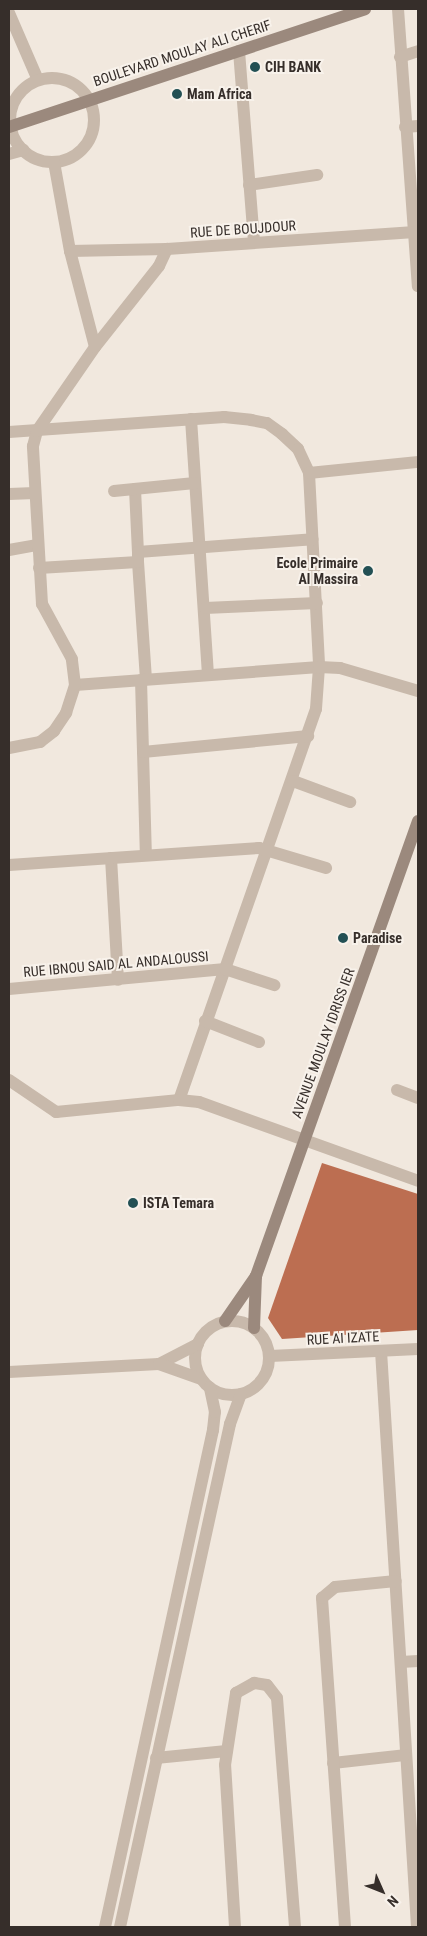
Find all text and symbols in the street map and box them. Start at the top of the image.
street label: BOULEVARD MOULAY ALI CHERIF [91,16,273,90]
place label: CIH BANK [265,59,321,75]
marker: CIH BANK [249,61,261,73]
place label: Mam Africa [187,86,252,102]
marker: Mam Africa [171,88,183,100]
street label: RUE DE BOUJDOUR [190,217,296,241]
place label: Ecole Primaire Al Massira [277,555,358,588]
marker: Ecole Primaire Al Massira [362,565,374,577]
place label: Paradise [353,930,402,946]
marker: Paradise [337,932,349,944]
street label: RUE IBNOU SAID AL ANDALOUSSI [23,948,209,980]
street label: AVENUE MOULAY IDRISS IER [288,966,358,1120]
place label: ISTA Temara [143,1195,214,1211]
marker: ISTA Temara [127,1197,139,1209]
street label: RUE AI IZATE [306,1328,380,1348]
north arrow [357,1866,407,1916]
text: N [384,1893,402,1910]

